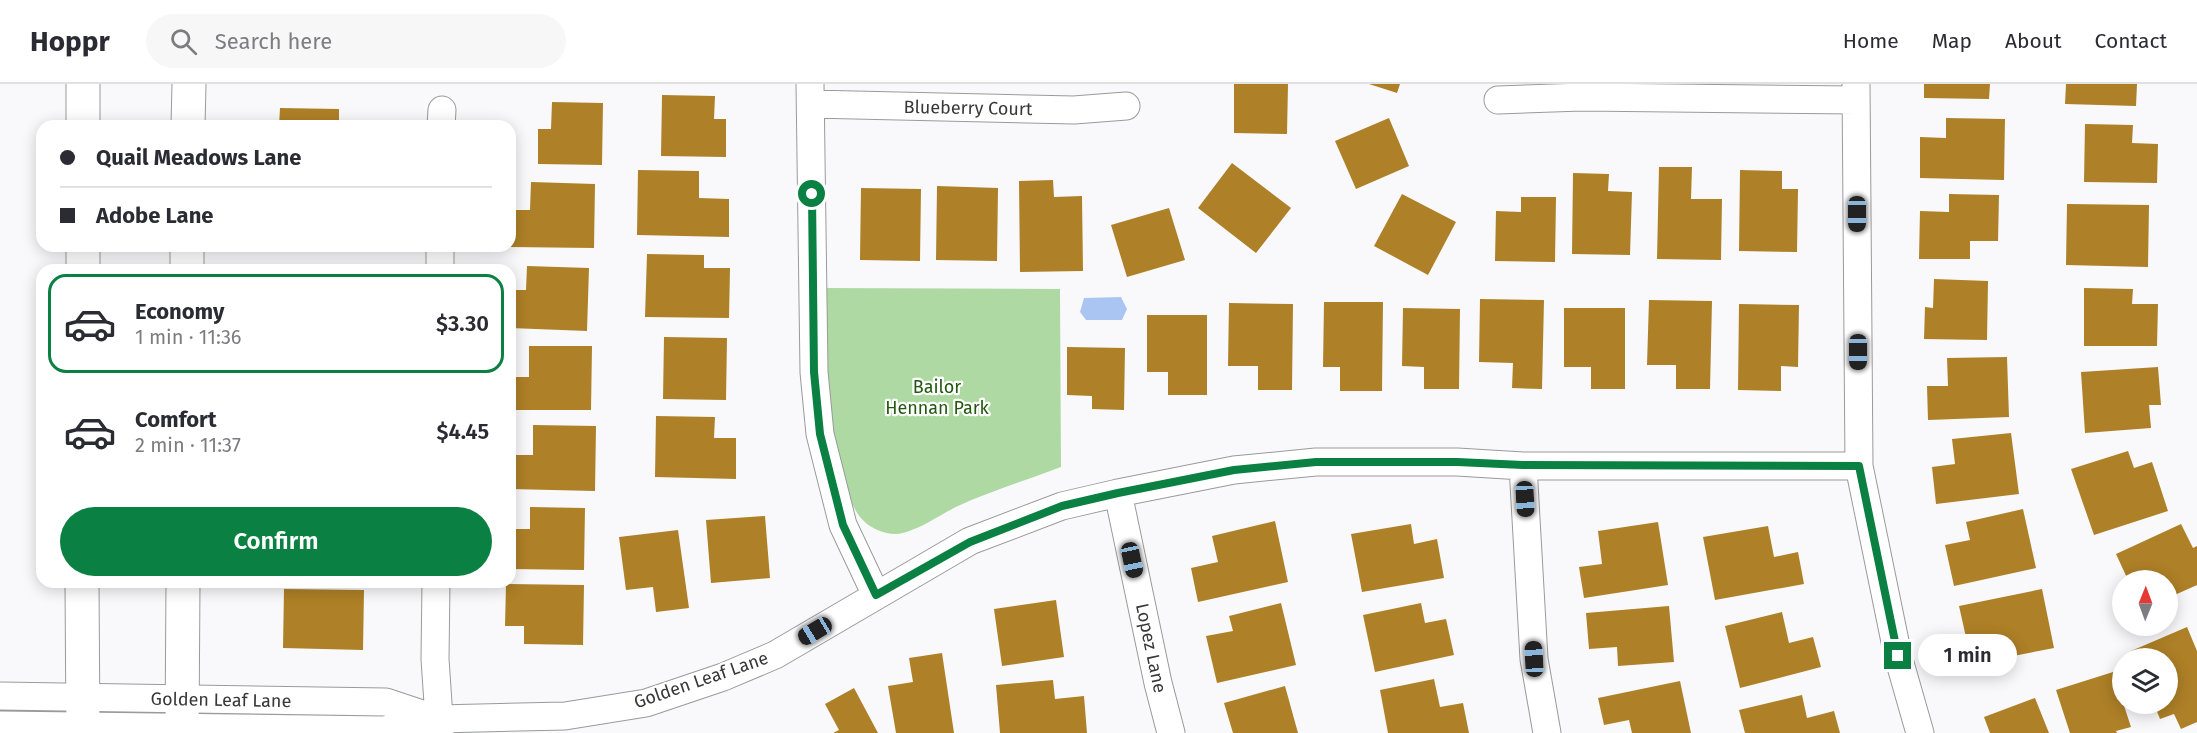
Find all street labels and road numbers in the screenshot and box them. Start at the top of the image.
street label: Blueberry Court [903,96,1033,120]
street label: Lopez Lane [1131,601,1171,695]
street label: Golden Leaf Lane [631,647,771,713]
street label: Golden Leaf Lane [151,688,291,712]

